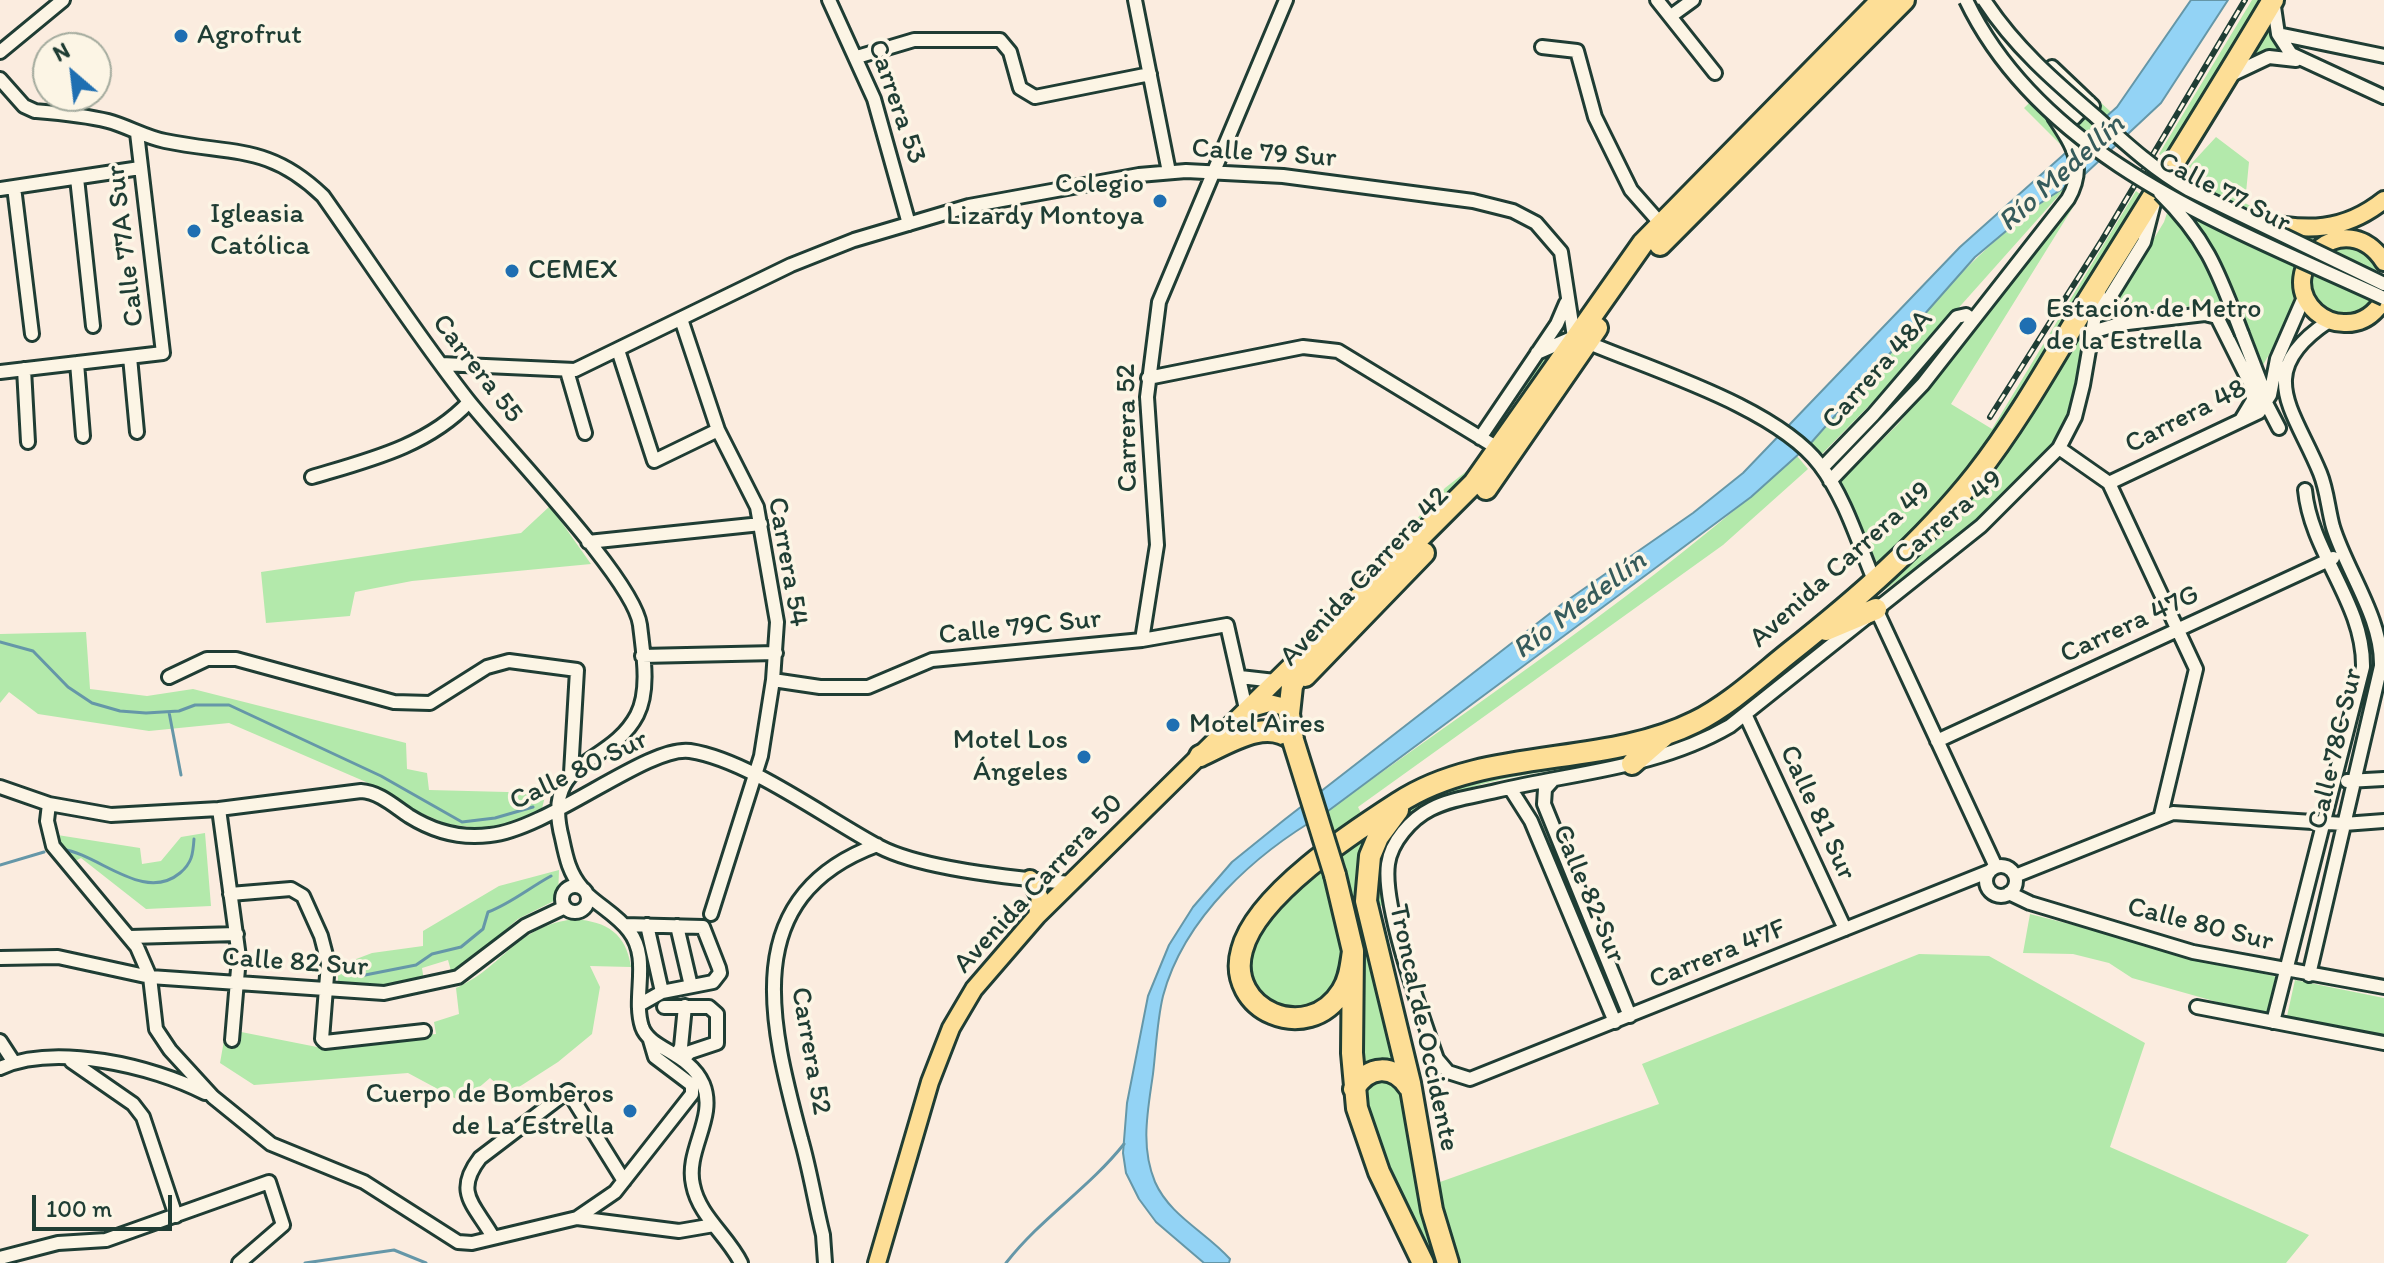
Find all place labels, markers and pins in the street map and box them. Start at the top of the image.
place label: Agrofrut [197,19,302,53]
marker: Agrofrut [172,27,190,45]
place label: Colegio Lizardy Montoya [946,168,1144,234]
marker: Colegio Lizardy Montoya [1151,192,1169,210]
place label: Igleasia Católica [210,198,310,264]
marker: Igleasia Católica [185,222,203,240]
place label: CEMEX [528,254,618,288]
marker: CEMEX [503,262,521,280]
place label: Estación de Metro de la Estrella [2046,293,2261,359]
marker: Estación de Metro de la Estrella [2017,315,2039,337]
place label: Motel Aires [1189,708,1325,742]
marker: Motel Aires [1164,716,1182,734]
place label: Motel Los Ángeles [953,724,1068,790]
marker: Motel Los Ángeles [1075,748,1093,766]
place label: Cuerpo de Bomberos de La Estrella [365,1078,614,1144]
marker: Cuerpo de Bomberos de La Estrella [621,1102,639,1120]

